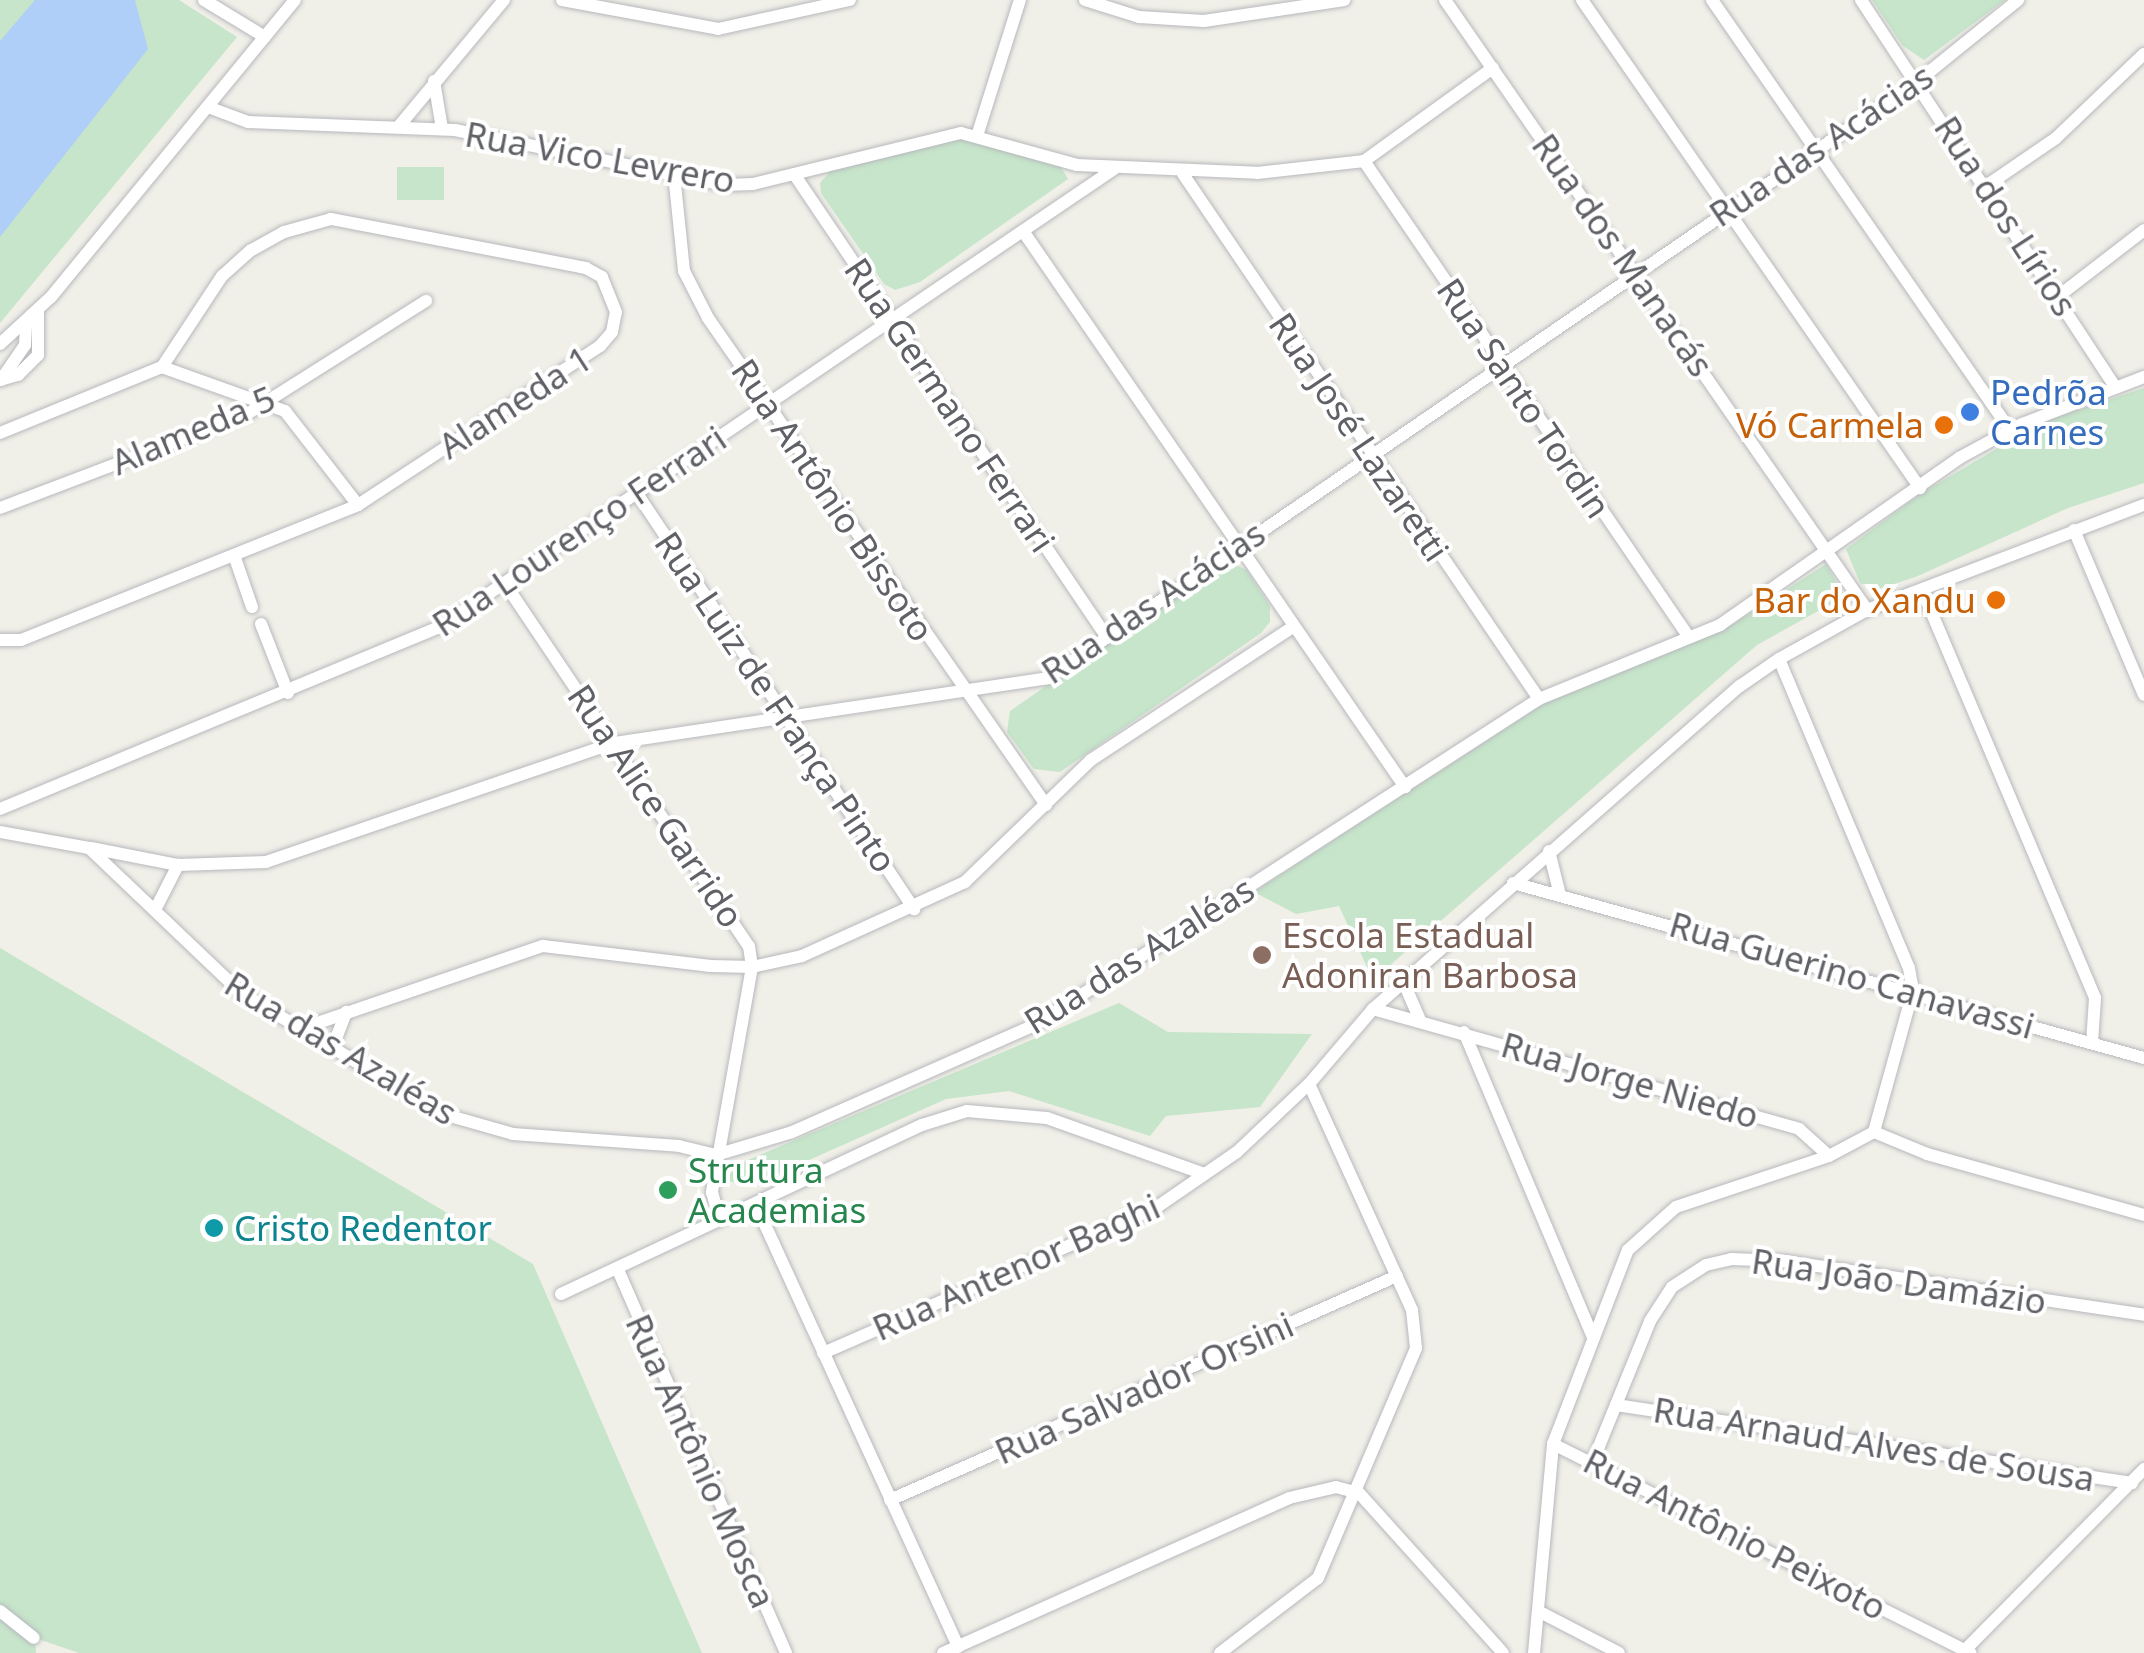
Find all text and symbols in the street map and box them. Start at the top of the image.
street label: Rua das Acácias [1701,55,1941,235]
street label: Rua dos Lírios [1926,108,2086,324]
street label: Rua Vico Levrero [462,113,738,201]
street label: Rua dos Manacás [1524,126,1722,384]
street label: Rua Germano Ferrari [836,250,1064,560]
street label: Rua Santo Tordin [1428,270,1620,526]
street label: Rua José Lazaretti [1260,305,1458,569]
street label: Alameda 1 [431,337,599,467]
street label: Rua Antônio Bissoto [723,351,943,649]
place label: Pedrõa Carnes [1990,371,2107,453]
street label: Alameda 5 [105,377,281,483]
marker: Pedrõa Carnes [1959,401,1981,423]
place label: Vó Carmela [1736,404,1924,446]
marker: Vó Carmela [1933,414,1955,436]
street label: Rua Lourenço Ferrari [424,417,734,645]
street label: Rua das Acácias [1033,512,1273,692]
street label: Rua Luiz de França Pinto [646,524,906,880]
place label: Bar do Xandu [1753,579,1976,621]
marker: Bar do Xandu [1985,589,2007,611]
street label: Rua Alice Garrido [559,677,753,935]
street label: Rua das Azaléas [1016,868,1262,1042]
street label: Rua Guerino Canavassi [1665,903,2039,1047]
place label: Escola Estadual Adoniran Barbosa [1282,914,1578,996]
marker: Escola Estadual Adoniran Barbosa [1251,944,1273,966]
street label: Rua das Azaléas [218,962,464,1134]
street label: Rua Jorge Niedo [1497,1023,1763,1137]
place label: Strutura Academias [688,1149,866,1231]
marker: Strutura Academias [657,1179,679,1201]
street label: Rua Antenor Baghi [866,1185,1166,1349]
place label: Cristo Redentor [234,1207,492,1249]
marker: Cristo Redentor [203,1217,225,1239]
street label: Rua João Damázio [1749,1240,2049,1322]
street label: Rua Salvador Orsini [988,1303,1300,1473]
street label: Rua Antônio Mosca [617,1308,785,1614]
street label: Rua Arnaud Alves de Sousa [1650,1388,2098,1500]
street label: Rua Antônio Peixoto [1577,1440,1893,1628]

